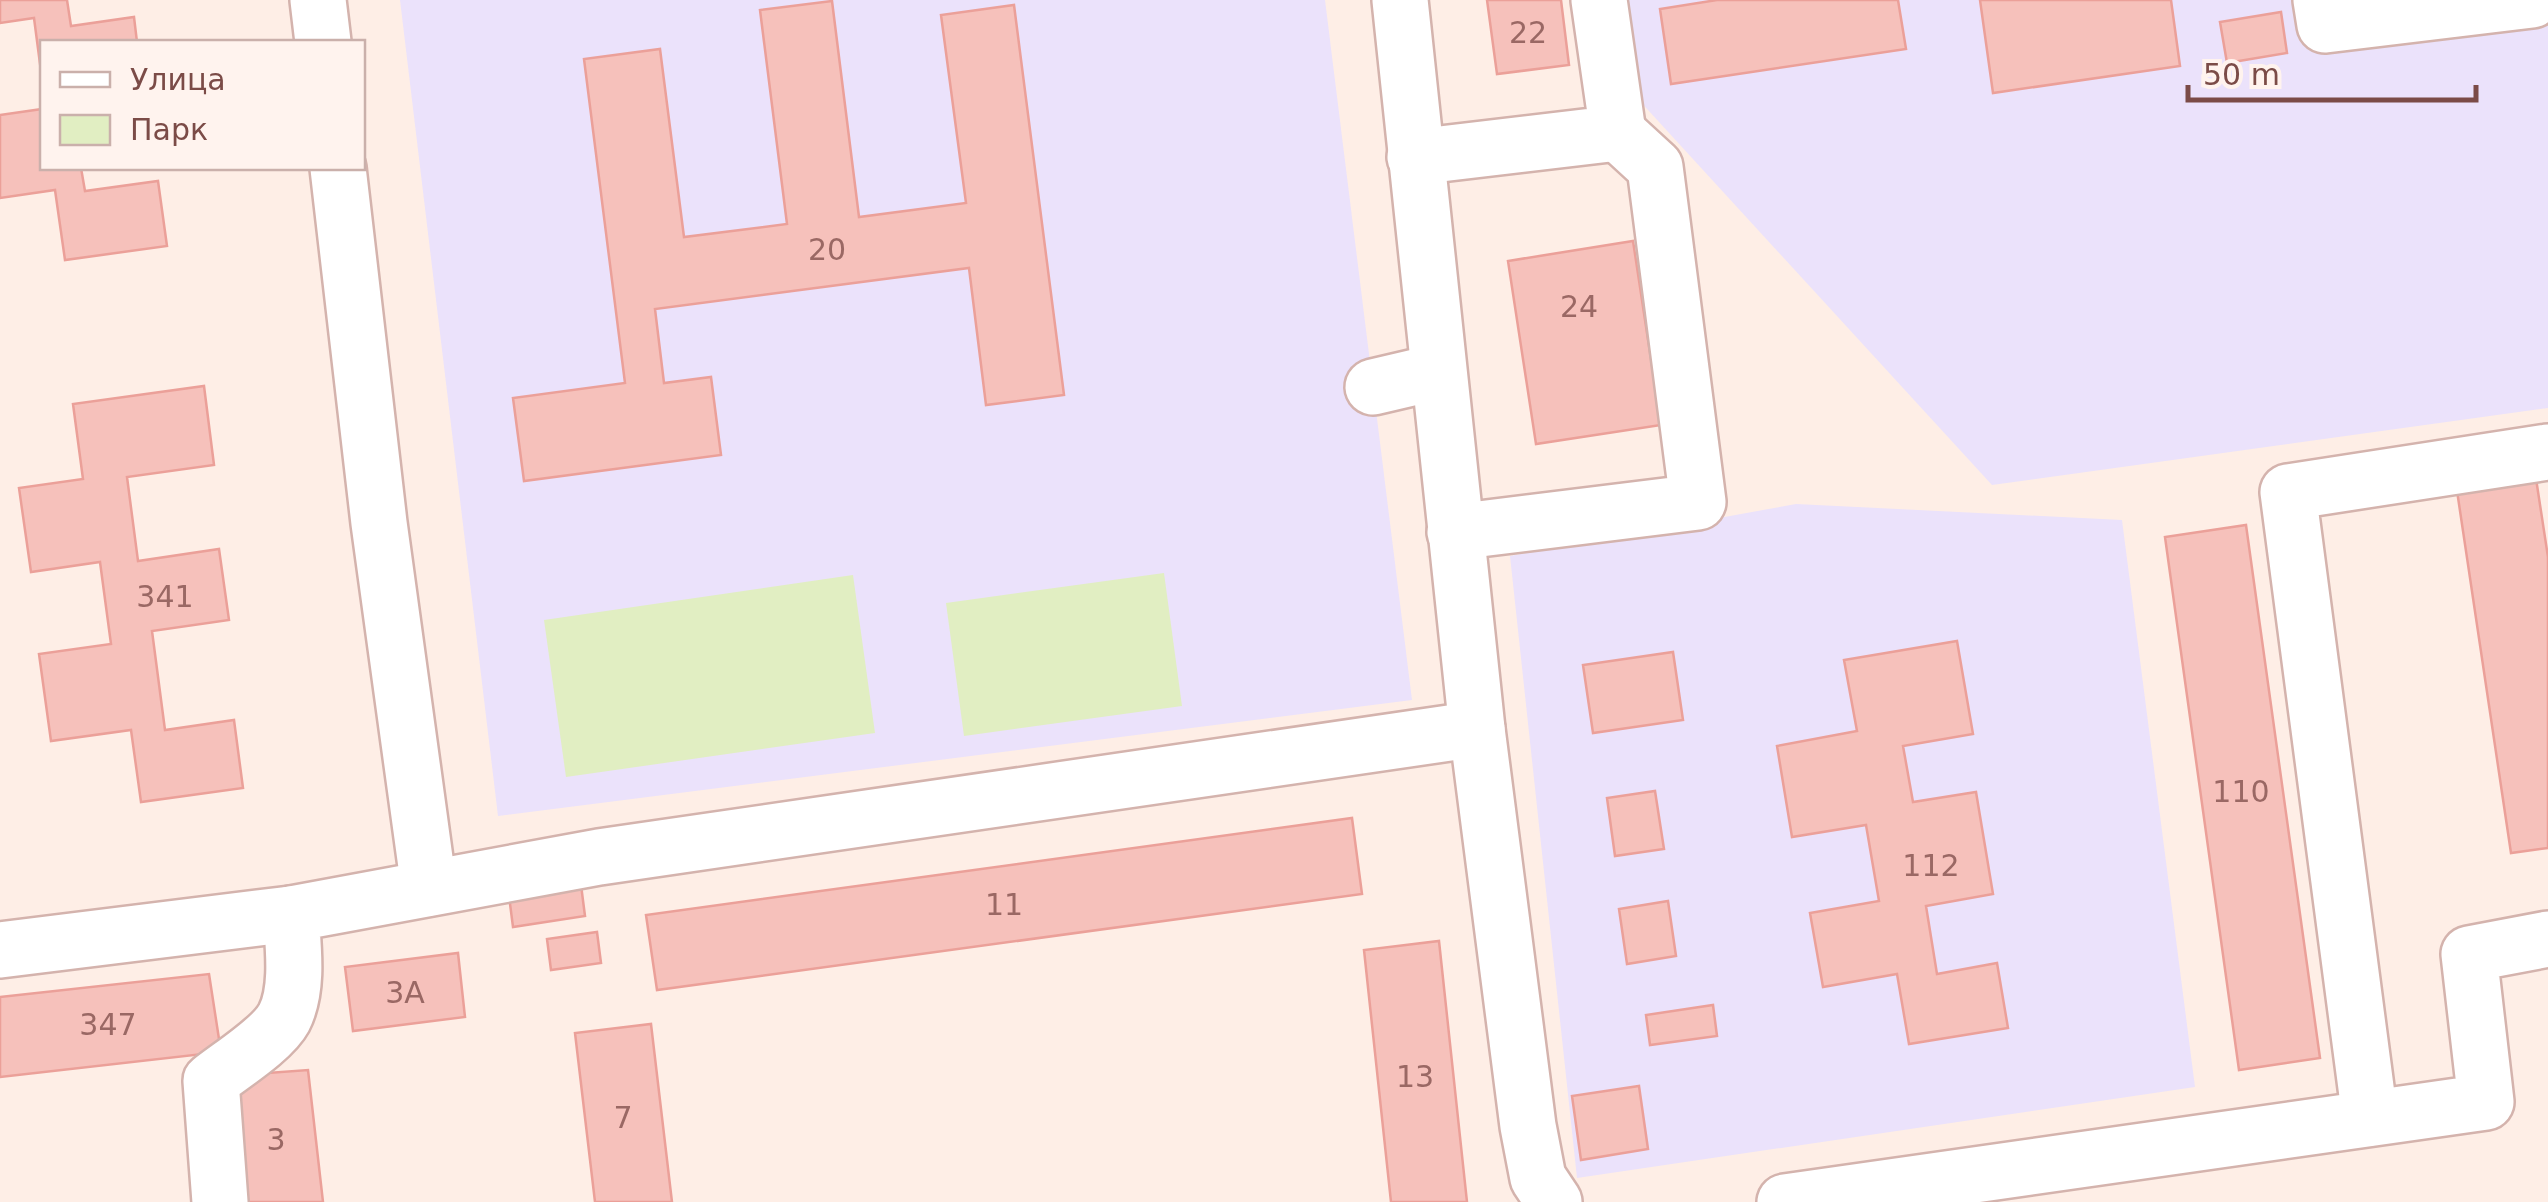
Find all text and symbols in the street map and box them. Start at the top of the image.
house number: 22 [1509,15,1547,50]
legend [40,40,365,170]
scale bar [2188,40,2476,102]
text: 50 m [2203,57,2280,92]
text: Улица [130,62,226,97]
text: Парк [130,112,208,147]
house number: 20 [808,232,846,267]
house number: 24 [1560,289,1598,324]
house number: 341 [136,579,194,614]
house number: 110 [2212,774,2270,809]
house number: 112 [1902,848,1960,883]
house number: 11 [985,887,1023,922]
house number: 3А [385,975,425,1010]
house number: 347 [79,1007,137,1042]
house number: 13 [1396,1059,1434,1094]
house number: 7 [613,1100,633,1135]
house number: 3 [266,1122,286,1157]

